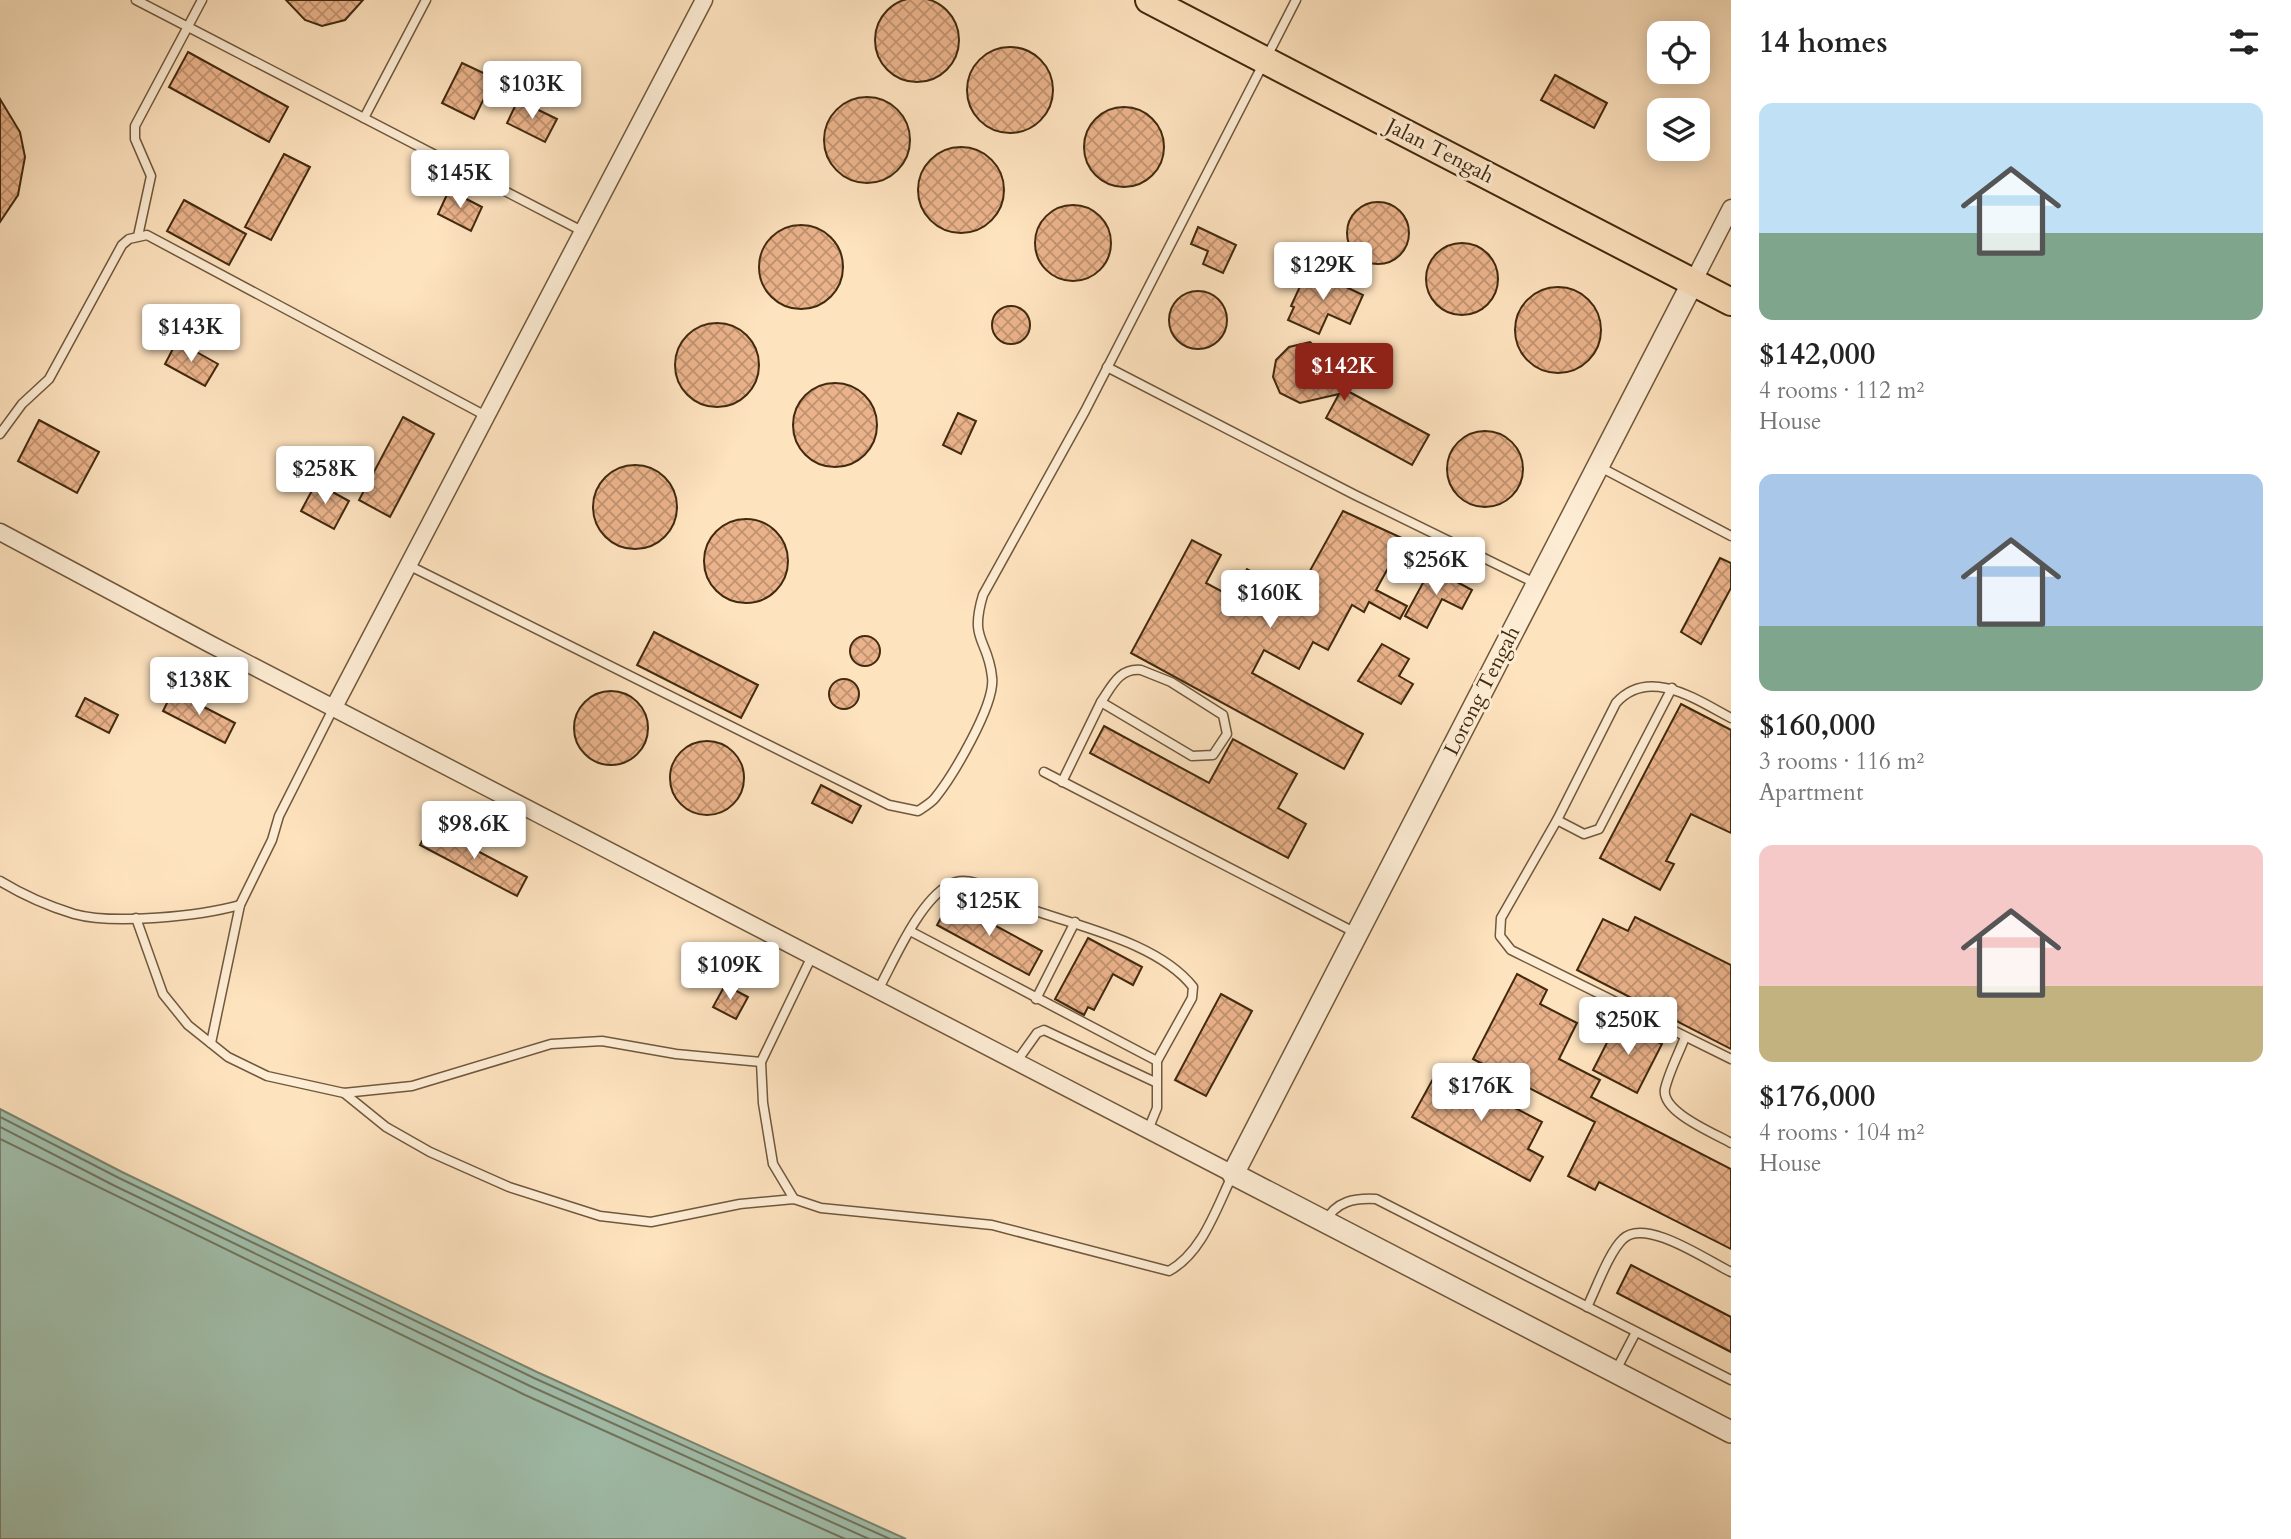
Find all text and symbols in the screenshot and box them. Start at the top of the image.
map controls [1647,21,1710,161]
button: locate [1647,21,1710,84]
text: 14 homes [1759,22,1888,63]
icon: filters [2225,23,2263,61]
pin: $103K [483,61,581,121]
text: $103K [499,68,565,99]
button: layers [1647,98,1710,161]
street label: Jalan Tengah [1378,110,1499,191]
icon: home [1948,148,2074,274]
pin: $145K [411,150,509,210]
text: $145K [427,157,493,188]
pin: $129K [1274,243,1372,302]
text: $129K [1290,249,1356,280]
pin: $143K [142,304,240,364]
text: $143K [158,311,224,342]
text: $142,000 [1759,334,1875,375]
pin: $142K [1295,344,1393,403]
text: $142K [1311,350,1377,381]
text: 4 rooms · 112 m² [1759,375,1924,406]
text: House [1759,406,1821,437]
pin: $258K [276,447,374,506]
text: $258K [292,453,358,484]
icon: home [1948,519,2074,645]
pin: $256K [1387,538,1485,597]
text: $256K [1403,544,1469,575]
pin: $160K [1221,570,1319,630]
text: $160K [1237,577,1303,608]
street label: Lorong Tengah [1437,621,1527,761]
pin: $138K [150,658,248,717]
text: $138K [166,664,232,695]
text: $160,000 [1759,705,1875,746]
text: 3 rooms · 116 m² [1759,746,1924,777]
text: Apartment [1759,777,1863,808]
pin: $98.6K [417,802,531,861]
text: $98.6K [438,808,510,839]
pin: $125K [940,878,1038,938]
text: $125K [956,885,1022,916]
icon: home [1948,890,2074,1016]
pin: $109K [681,942,779,1002]
text: $109K [697,949,763,980]
pin: $250K [1579,998,1677,1057]
text: $250K [1595,1004,1661,1035]
pin: $176K [1432,1064,1530,1123]
text: $176K [1448,1070,1514,1101]
text: $176,000 [1759,1076,1875,1117]
text: 4 rooms · 104 m² [1759,1117,1924,1148]
text: House [1759,1148,1821,1179]

